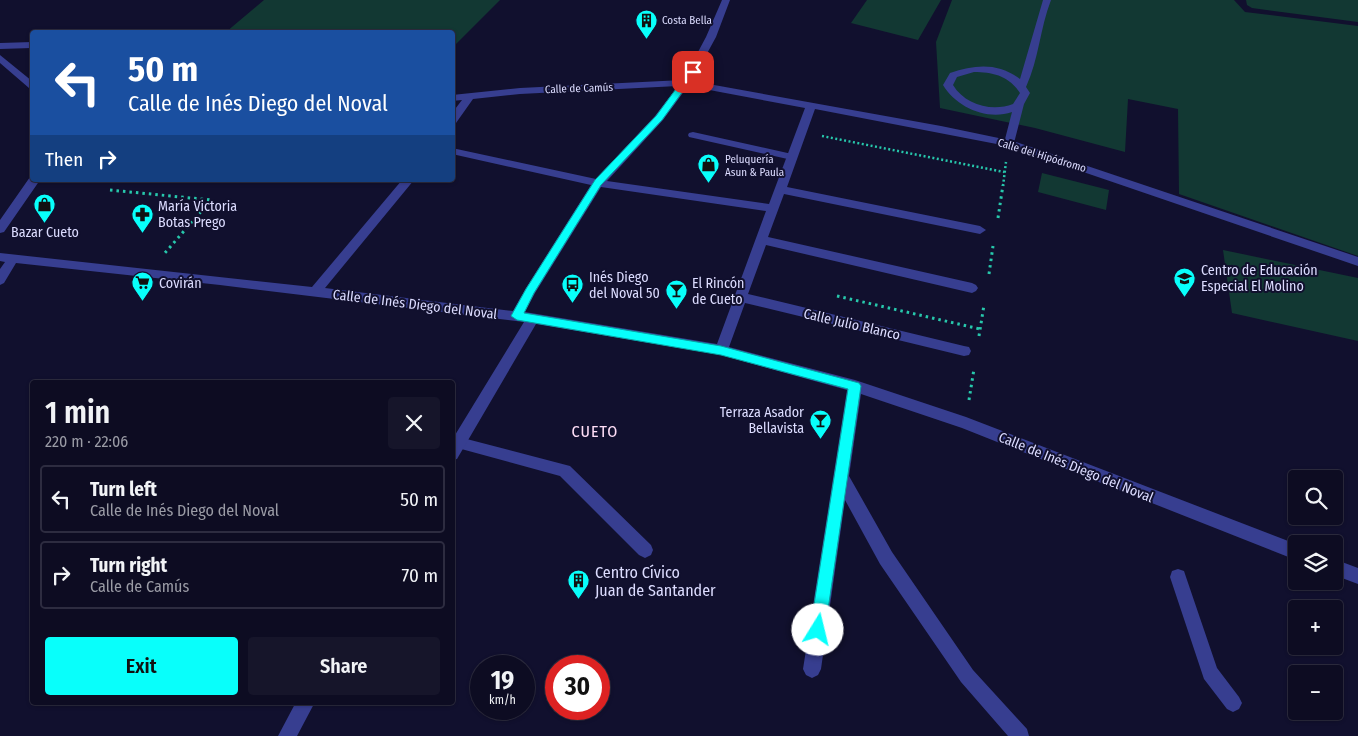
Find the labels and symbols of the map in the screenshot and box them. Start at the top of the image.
building icon: Costa Bella [634,8,658,39]
place label: Costa Bella [662,14,712,27]
pin [672,51,714,93]
street label: Calle de Camús [545,81,614,96]
street label: Calle del Hipódromo [996,136,1088,175]
shop icon: Peluquería Asun & Paula [697,153,721,184]
place label: Peluquería Asun & Paula [725,153,784,179]
shop icon: Bazar Cueto [33,192,57,223]
place label: María Victoria Botas Prego [158,198,237,231]
pharmacy icon: María Victoria Botas Prego [130,202,154,233]
place label: Bazar Cueto [11,224,79,241]
place label: Centro de Educación Especial El Molino [1201,262,1318,295]
school or university icon: Centro de Educación Especial El Molino [1173,266,1197,297]
place label: Inés Diego del Noval 50 [589,269,660,302]
supermarket icon: Covirán [131,271,155,302]
bus stop icon: Inés Diego del Noval 50 [561,273,585,304]
place label: Covirán [159,275,202,292]
place label: El Rincón de Cueto [692,275,744,308]
bar icon: El Rincón de Cueto [664,279,688,310]
street label: Calle de Inés Diego del Noval [332,286,498,323]
street label: Calle Julio Blanco [802,305,902,344]
place label: Terraza Asador Bellavista [720,404,804,437]
bar icon: Terraza Asador Bellavista [808,408,832,439]
district label: CUETO [572,422,618,441]
street label: Calle de Inés Diego del Noval [996,429,1156,506]
place label: Centro Cívico Juan de Santander [595,563,716,600]
building icon: Centro Cívico Juan de Santander [567,569,591,600]
position arrow [791,603,843,655]
speed limit sign: 30 [545,655,610,720]

